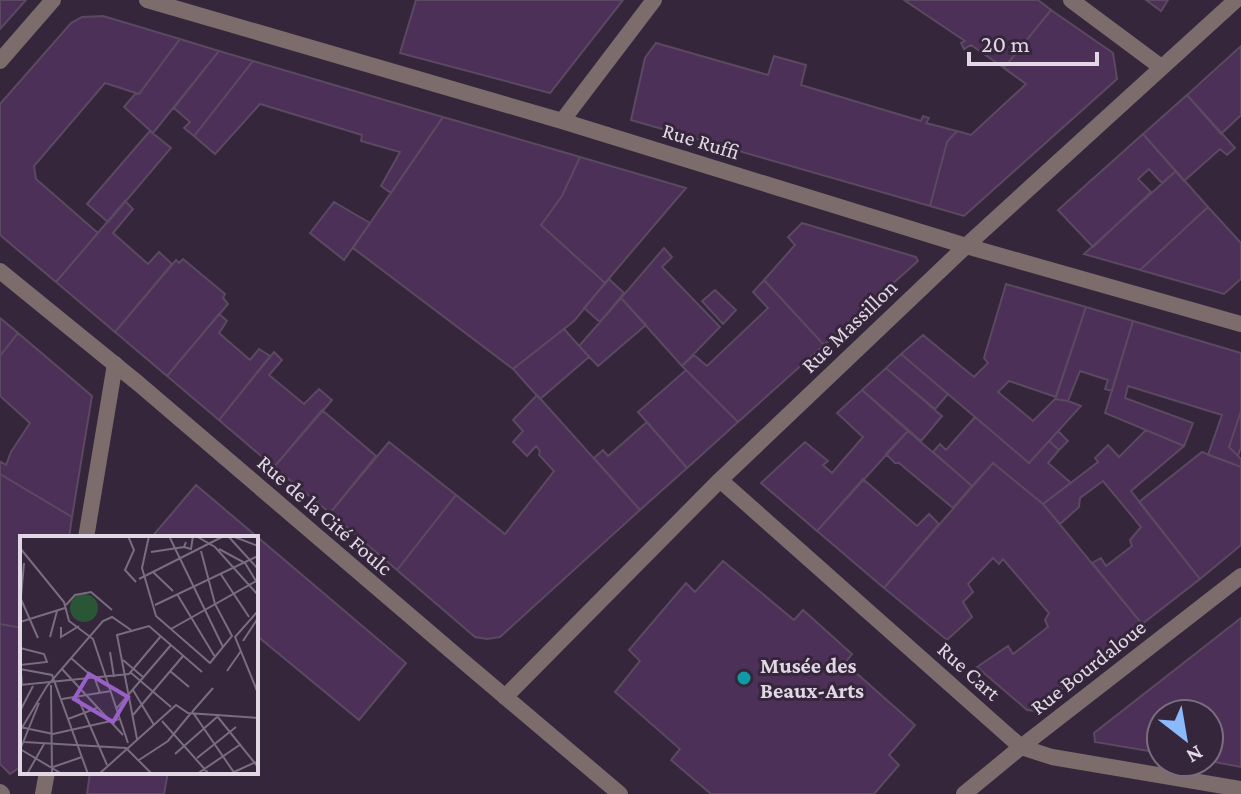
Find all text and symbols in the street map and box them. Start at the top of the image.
scale bar [969,16,1097,66]
text: 20 m [981,30,1030,57]
street label: Rue Ruffi [659,117,743,165]
street label: Rue Massillon [796,274,902,378]
street label: Rue de la Cité Foulc [253,450,397,580]
inset map [20,536,258,774]
street label: Rue Bourdaloue [1025,614,1151,720]
street label: Rue Cart [933,636,1006,706]
place label: Musée des Beaux-Arts [760,653,864,703]
marker: Musée des Beaux-Arts [735,669,753,687]
north arrow [1145,698,1225,778]
text: N [1182,740,1208,769]

